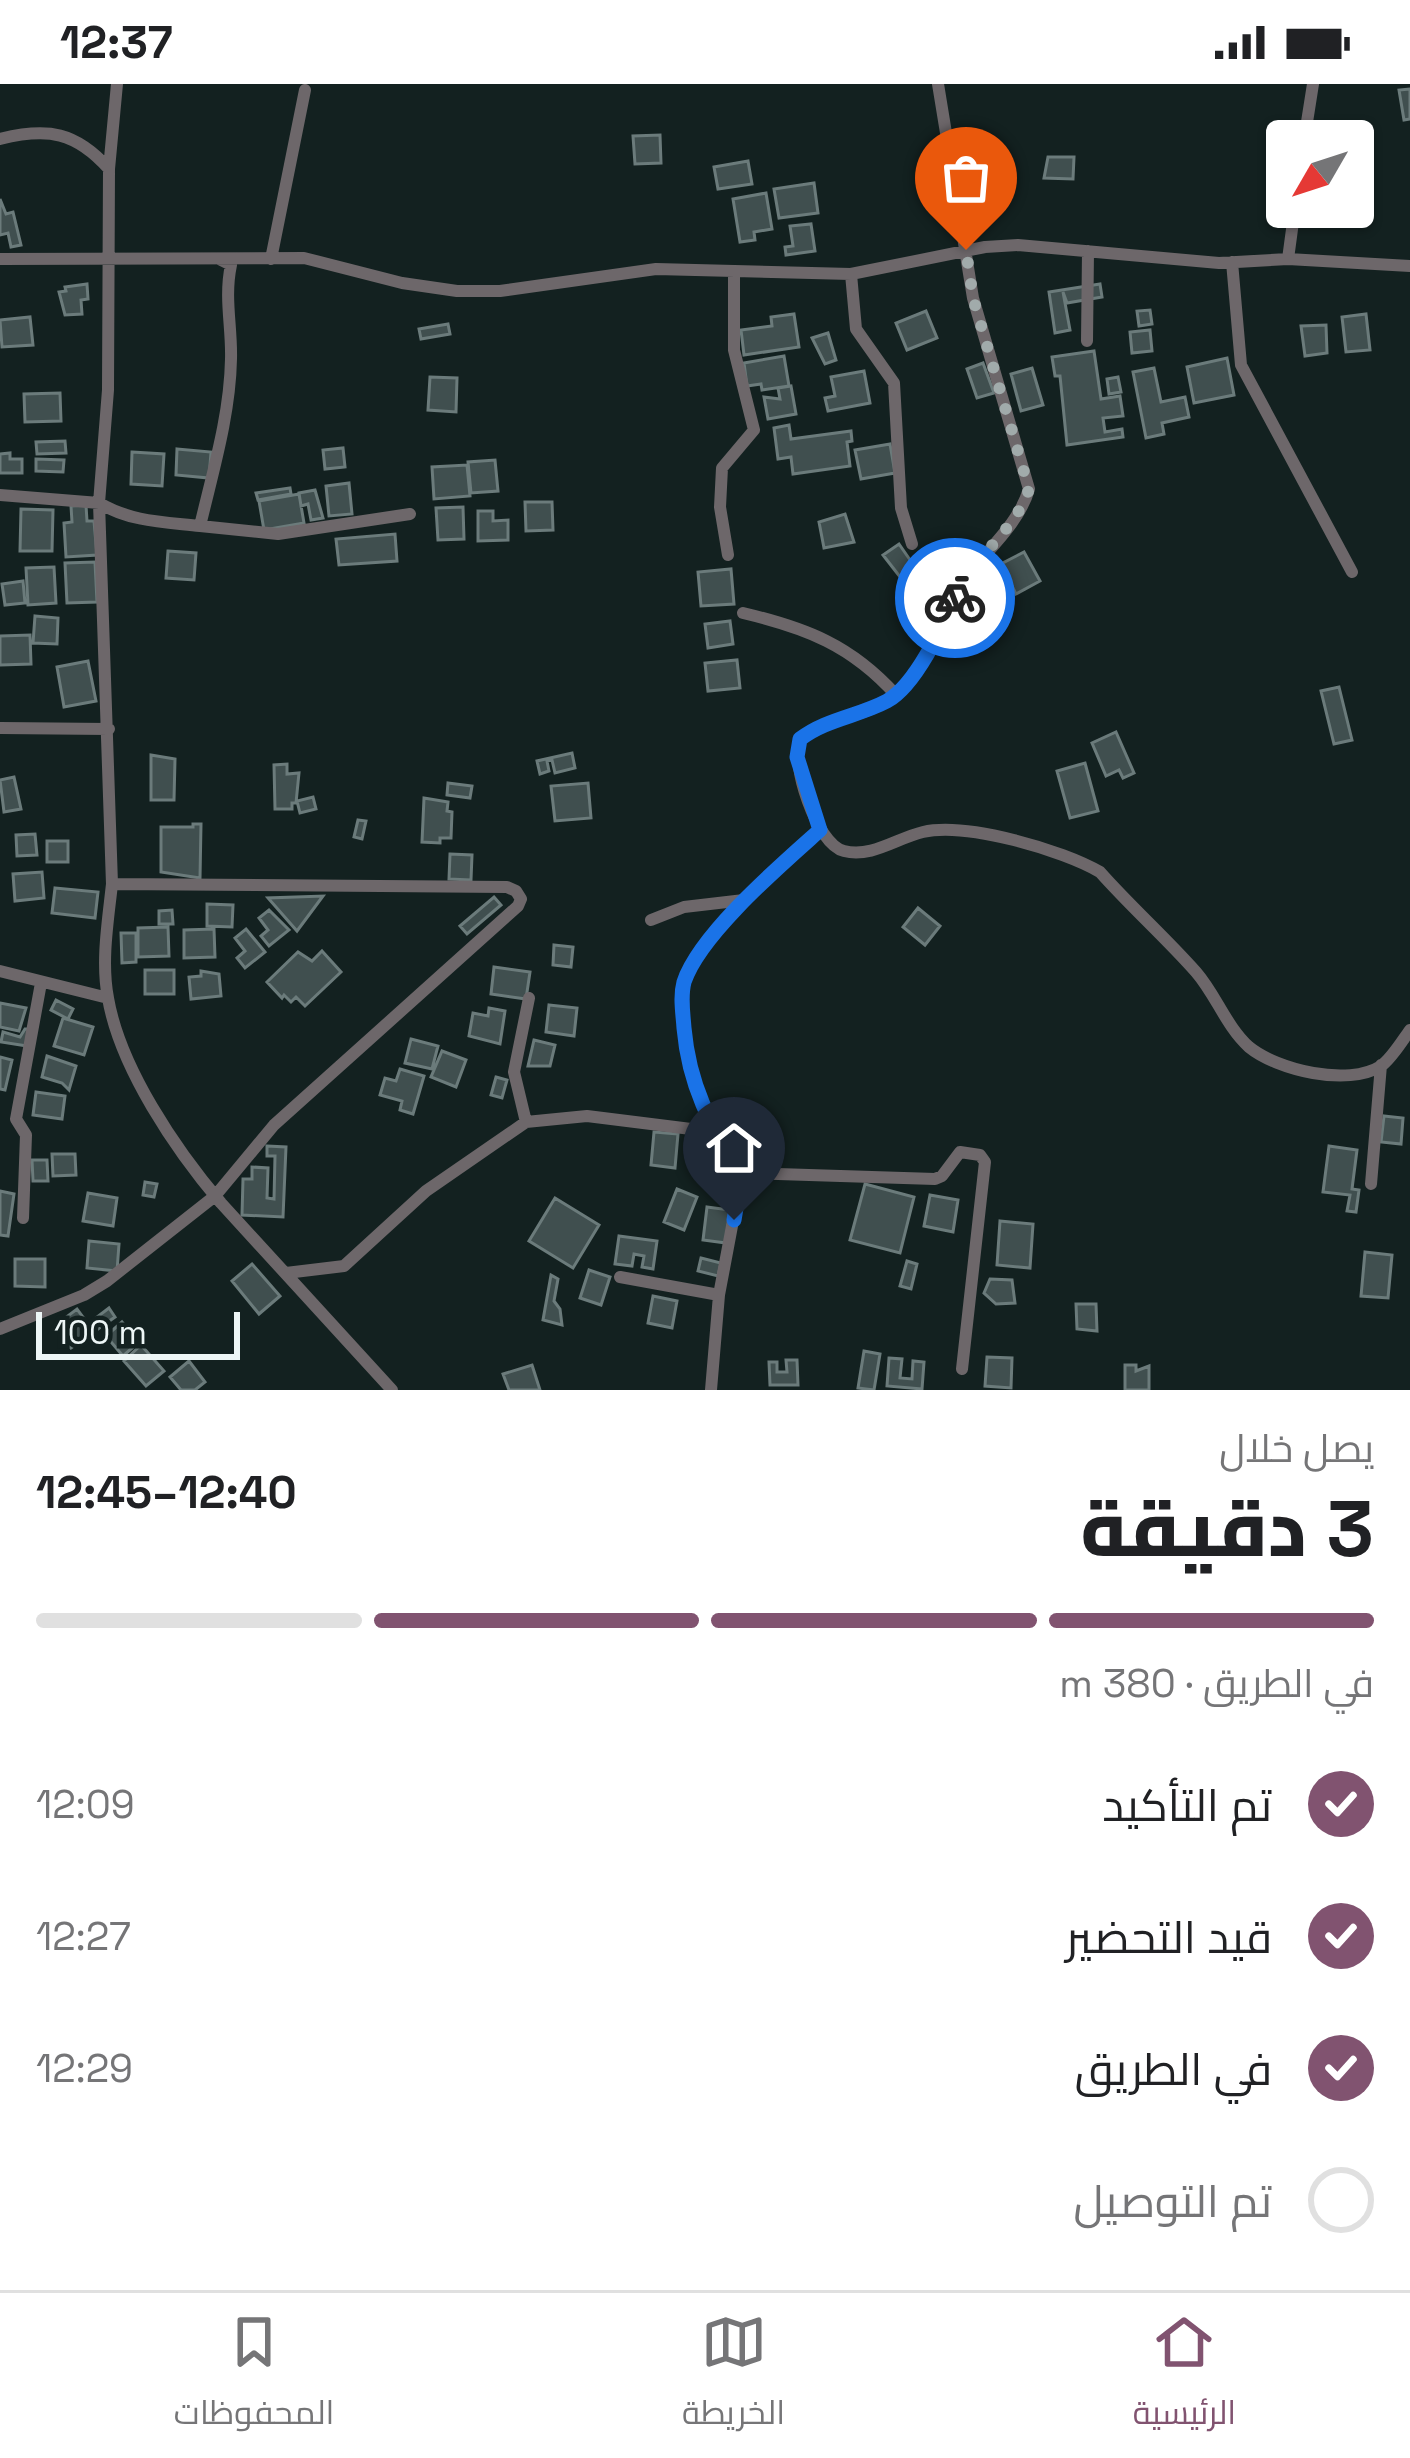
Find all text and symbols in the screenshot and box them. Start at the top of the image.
text: 12:37 [60,14,173,71]
north arrow [1266,120,1374,228]
map controls [1266,120,1374,228]
pin [915,127,1017,250]
icon: bag [933,145,999,211]
courier [895,538,1015,658]
icon: bike [922,565,988,631]
pin [683,1097,785,1220]
icon: home [701,1115,767,1181]
scale bar [36,1306,240,1359]
text: 100 m [54,1312,147,1354]
text: يصل خلال [1219,1424,1374,1473]
text: 12:40–12:45 [36,1464,297,1521]
text: 3 دقيقة [1080,1479,1374,1579]
text: في الطريق · 380 m [1059,1659,1374,1708]
icon: check [1308,1771,1374,1837]
text: تم التأكيد [1102,1777,1272,1834]
text: 12:09 [36,1780,135,1829]
icon: check [1308,1903,1374,1969]
text: قيد التحضير [1066,1909,1272,1966]
text: 12:27 [36,1912,131,1961]
icon: check [1308,2035,1374,2101]
text: في الطريق [1075,2041,1272,2098]
text: 12:29 [36,2044,133,2093]
text: تم التوصيل [1073,2173,1272,2230]
tab: المحفوظات [174,2309,334,2443]
tab: الخريطة [682,2309,785,2443]
tab: الرئيسية [1133,2309,1236,2443]

